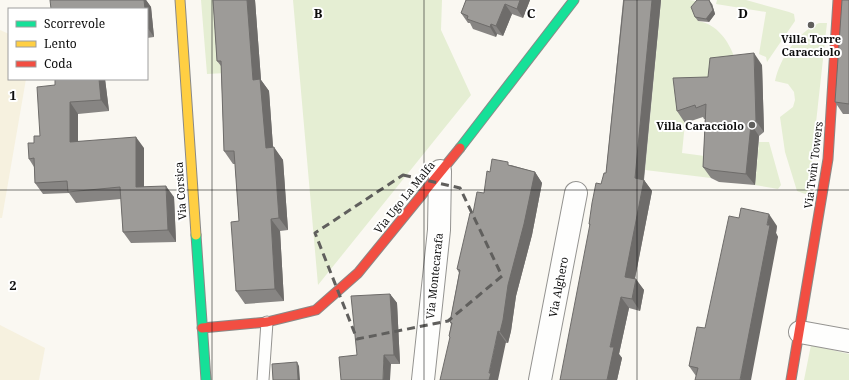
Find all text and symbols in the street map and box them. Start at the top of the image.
text: B [314,4,323,22]
text: C [527,4,536,22]
text: D [738,4,748,22]
legend [8,8,148,80]
text: Scorrevole [44,15,105,32]
marker: Villa Torre Caracciolo [806,20,816,30]
place label: Villa Torre Caracciolo [781,31,841,59]
text: Lento [44,35,77,52]
text: Coda [44,55,73,72]
text: 1 [9,86,17,104]
place label: Villa Caracciolo [656,118,744,133]
marker: Villa Caracciolo [747,120,757,130]
street label: Via Twin Towers [800,121,826,209]
street label: Via Ugo La Malfa [370,158,438,236]
street label: Via Corsica [170,161,190,221]
street label: Via Montecarafa [422,232,446,320]
street label: Via Alghero [545,255,571,319]
text: 2 [9,276,17,294]

